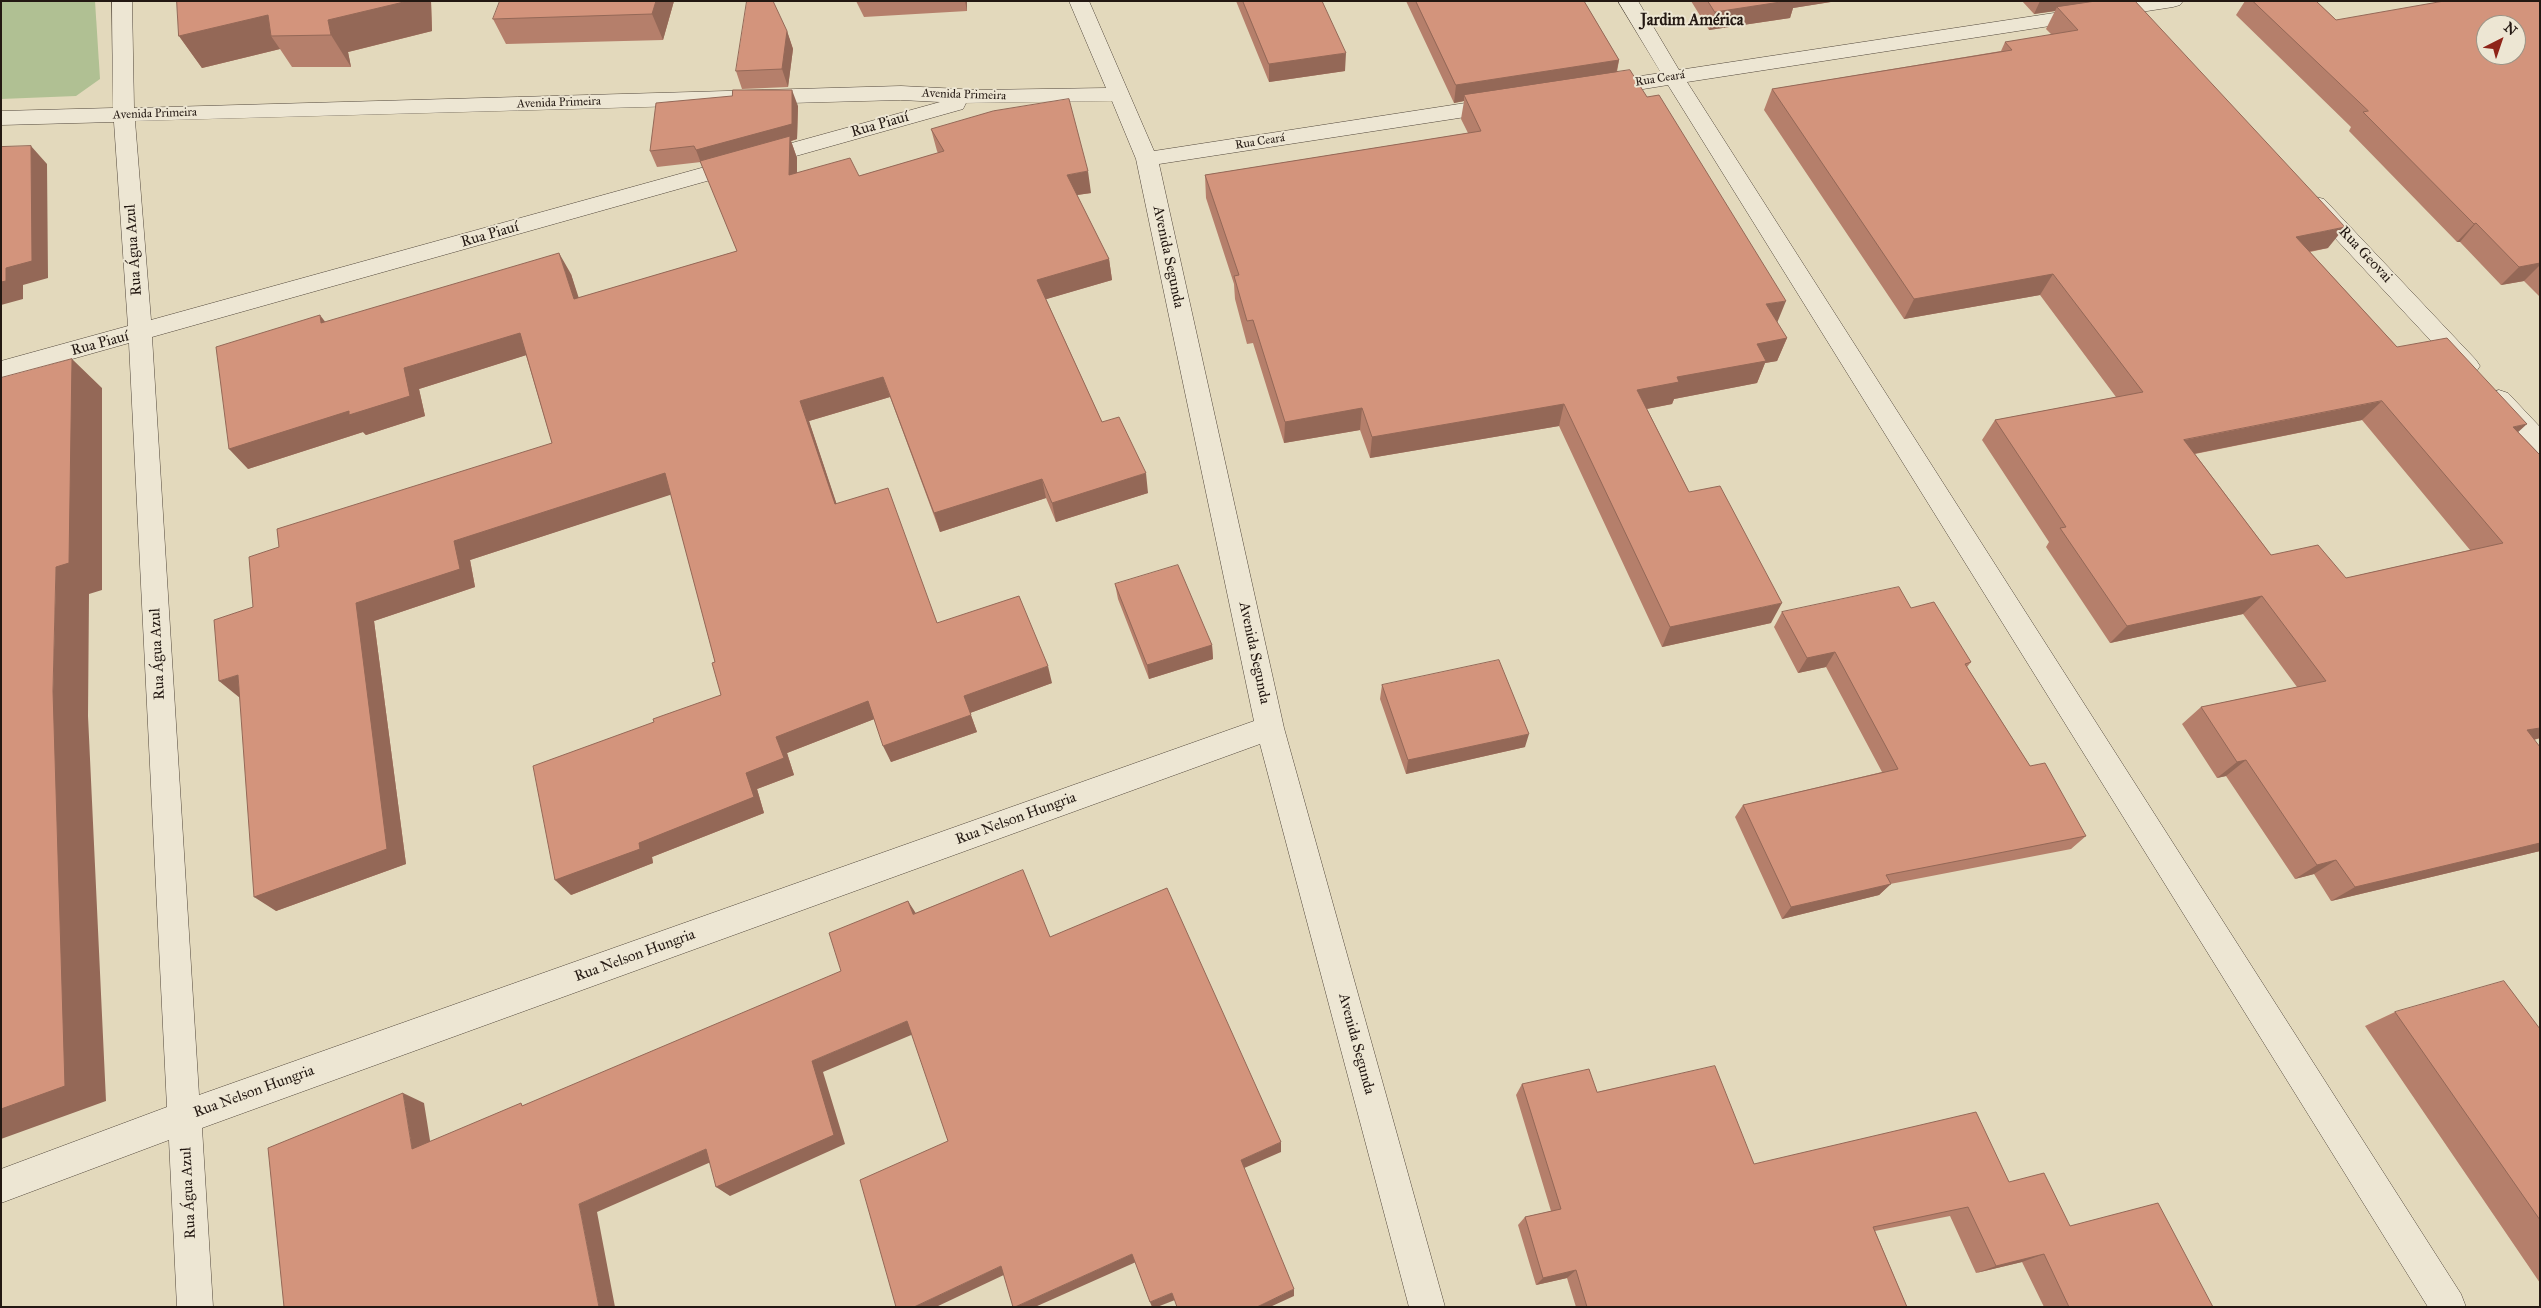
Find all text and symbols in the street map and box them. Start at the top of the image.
district label: Jardim América [1641,11,1743,31]
north arrow [2476,15,2526,65]
text: N [2500,19,2521,39]
street label: Rua Ceará [1634,68,1686,90]
street label: Avenida Primeira [922,86,1006,104]
street label: Avenida Primeira [517,94,601,112]
street label: Avenida Primeira [113,105,197,123]
street label: Rua Piauí [849,108,911,142]
street label: Rua Ceará [1234,131,1286,153]
street label: Rua Água Azul [122,204,146,296]
street label: Avenida Segunda [1148,204,1188,310]
street label: Rua Piauí [459,218,521,252]
street label: Rua Geovai [2334,223,2396,287]
street label: Rua Piauí [69,328,131,360]
street label: Avenida Segunda [1234,600,1274,706]
street label: Rua Água Azul [147,608,169,700]
street label: Rua Nelson Hungria [953,789,1079,849]
street label: Rua Nelson Hungria [572,926,698,986]
street label: Avenida Segunda [1334,991,1378,1097]
street label: Rua Nelson Hungria [191,1062,317,1122]
street label: Rua Água Azul [178,1147,200,1239]

